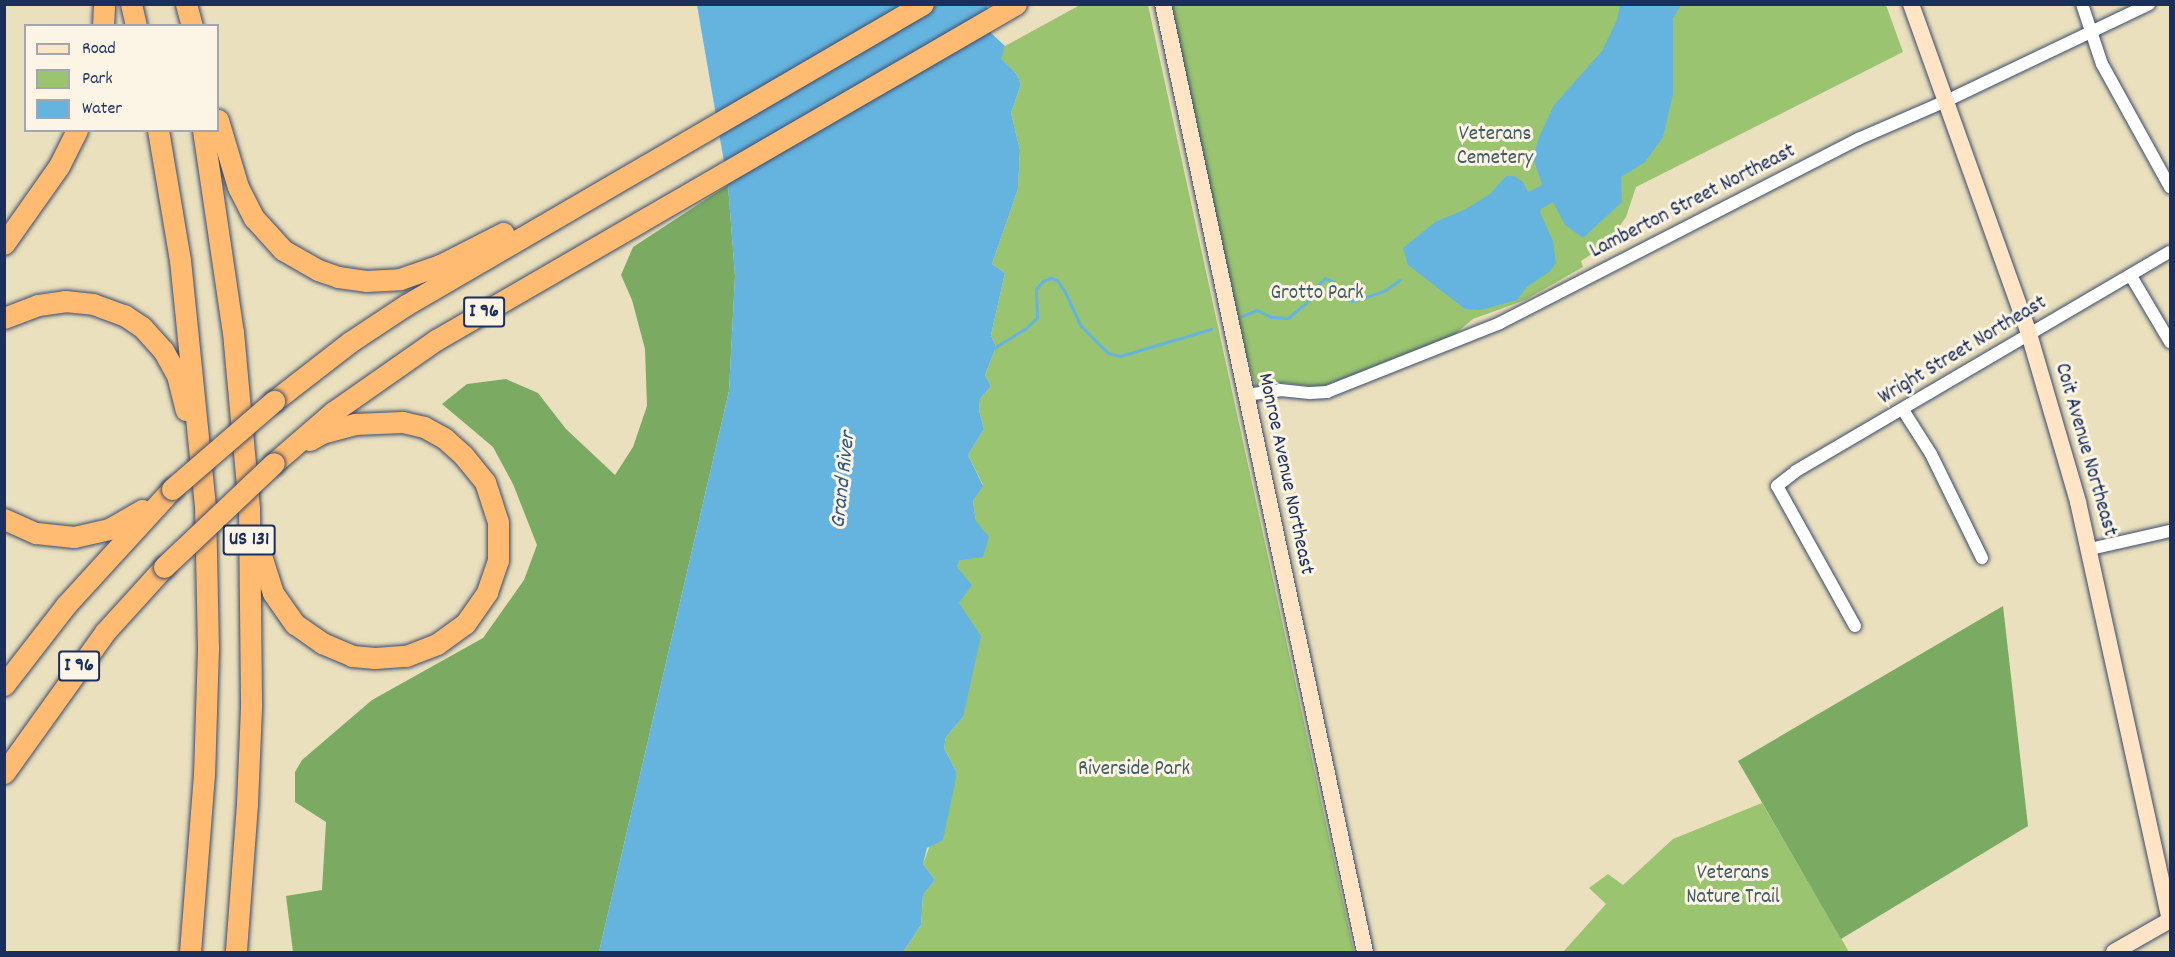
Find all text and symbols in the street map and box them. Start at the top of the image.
legend [24,24,219,132]
text: Road [82,37,116,62]
text: Park [82,67,113,92]
text: Water [82,97,122,122]
park label: Veterans Cemetery [1457,122,1533,172]
street label: Lamberton Street Northeast [1586,139,1800,265]
park label: Grotto Park [1270,281,1364,307]
street label: Wright Street Northeast [1874,291,2052,411]
road number: I 96 [463,295,505,329]
street label: Coit Avenue Northeast [2048,361,2122,539]
street label: Monroe Avenue Northeast [1251,371,1319,577]
water label: Grand River [826,430,862,530]
road number: US 131 [222,523,276,557]
road number: I 96 [58,649,100,683]
park label: Riverside Park [1078,757,1190,783]
park label: Veterans Nature Trail [1686,861,1780,911]

